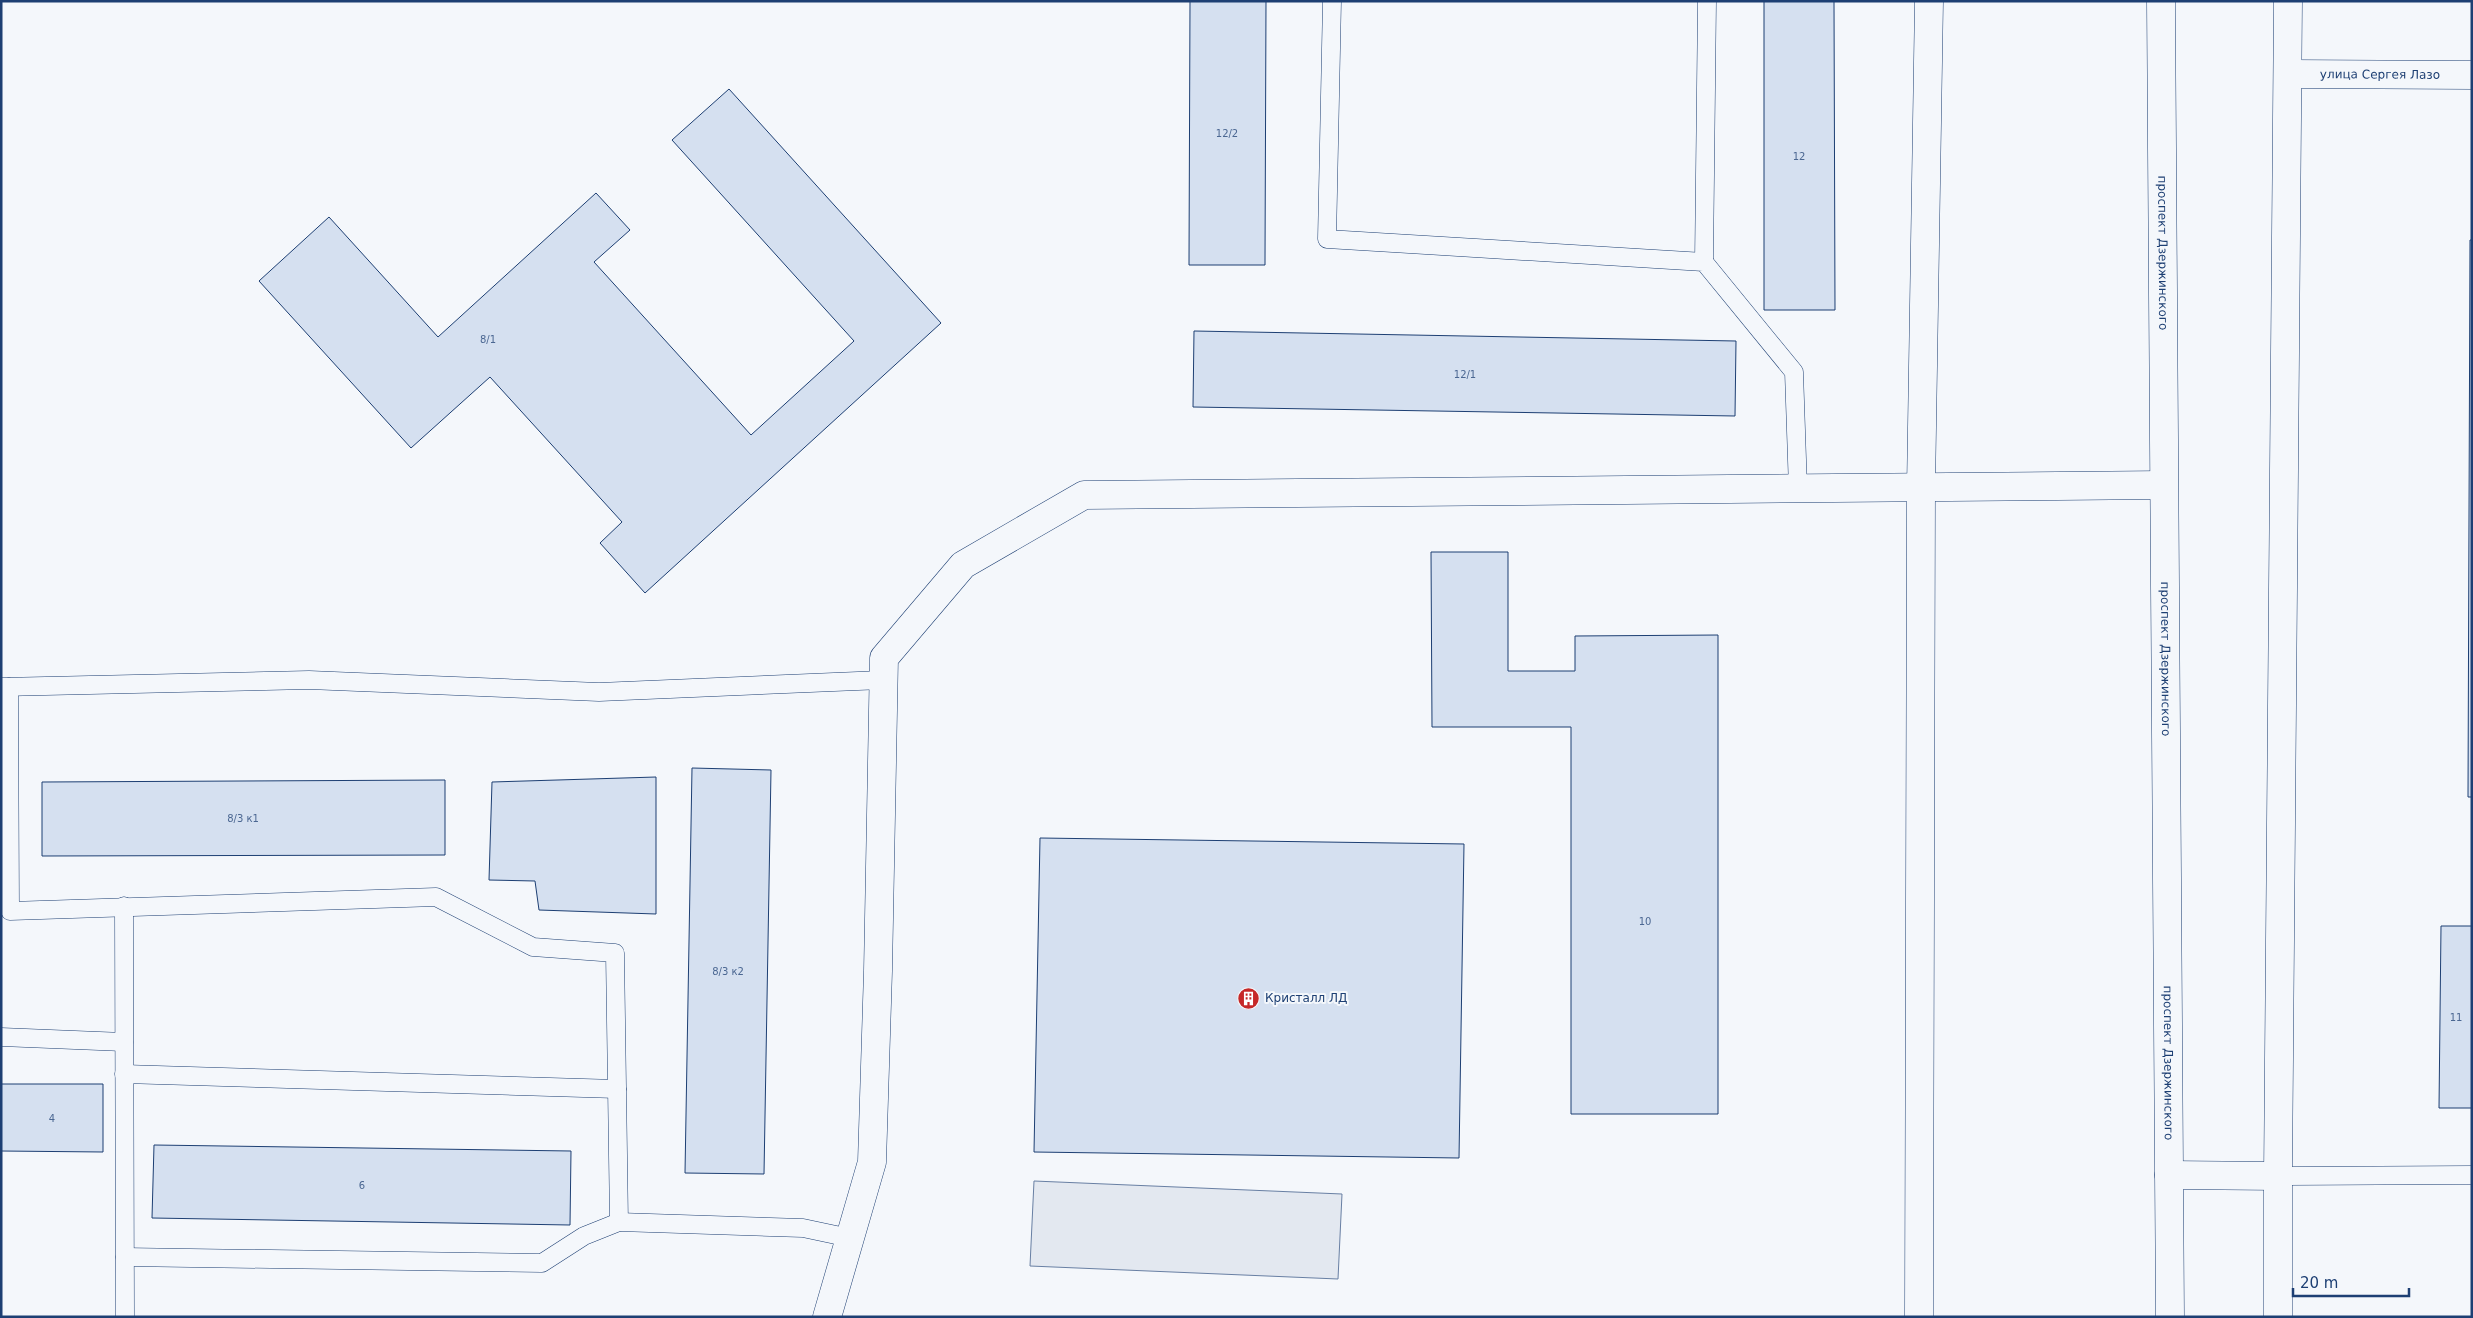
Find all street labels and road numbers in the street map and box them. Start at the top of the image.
street label: улица Сергея Лазо [2320,67,2440,82]
street label: проспект Дзержинского [2155,176,2170,330]
street label: проспект Дзержинского [2158,581,2173,736]
street label: проспект Дзержинского [2161,985,2176,1140]

